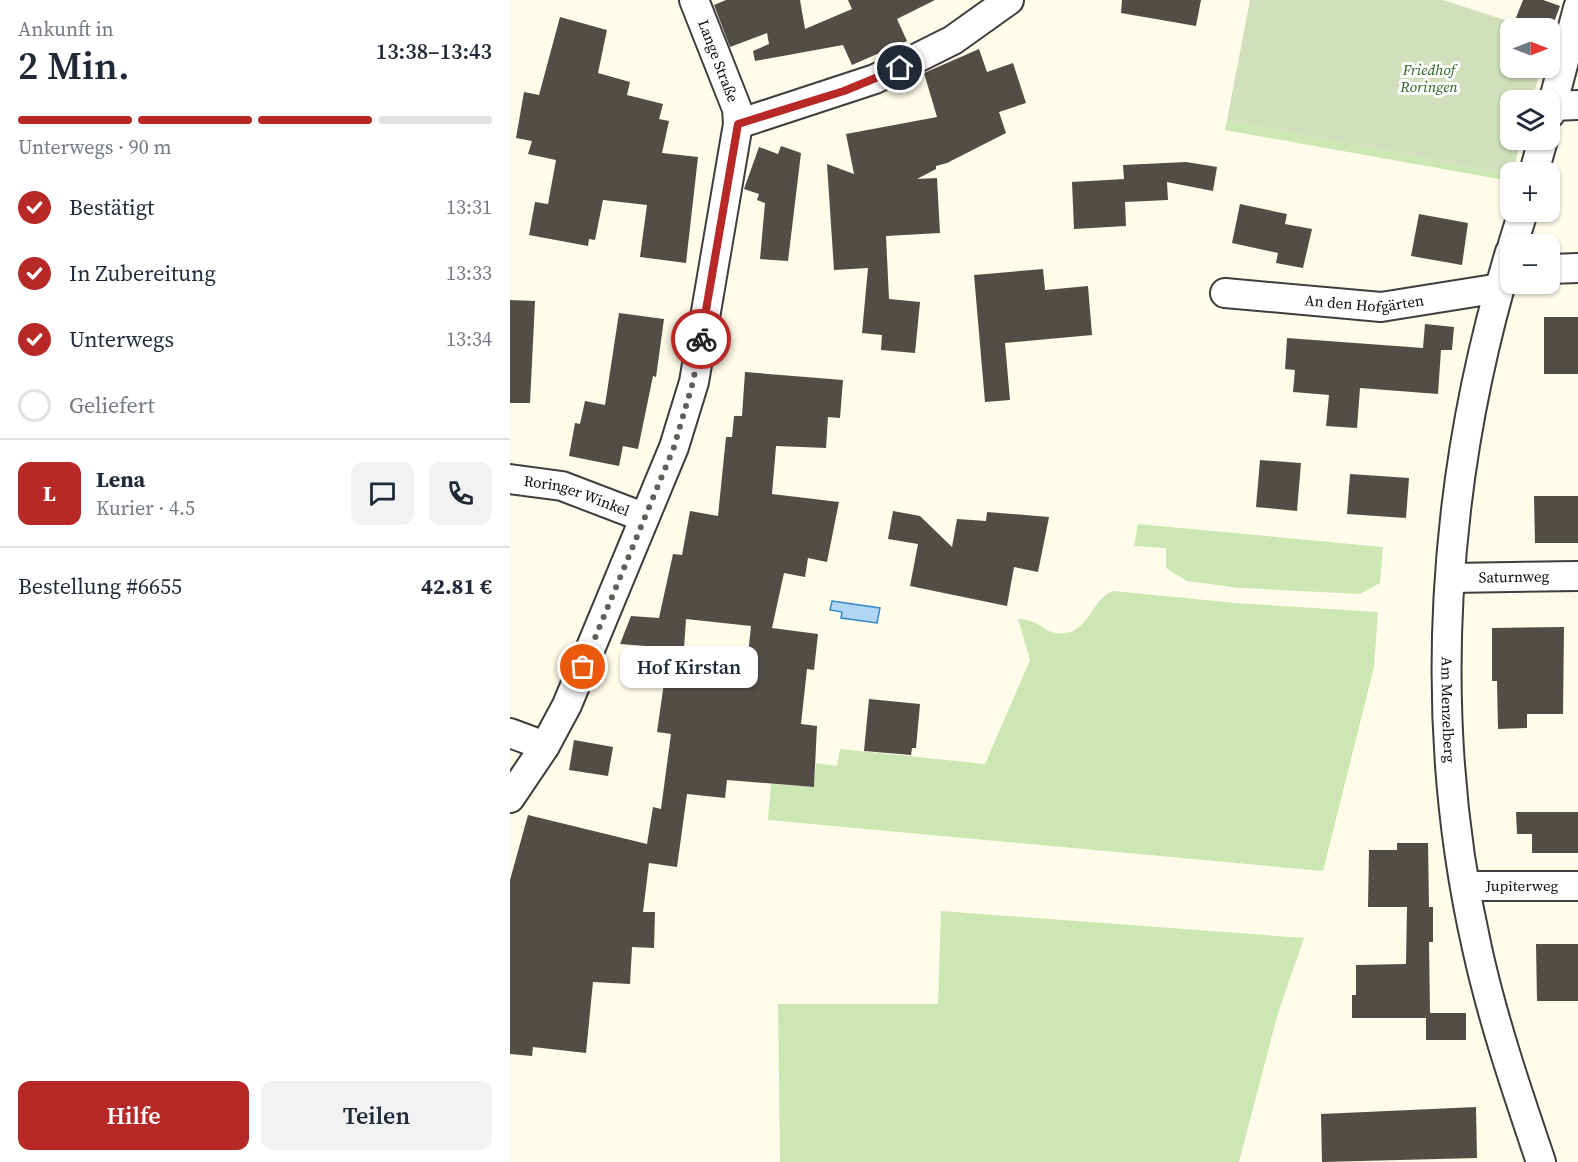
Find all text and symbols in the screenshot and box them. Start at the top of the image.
text: Ankunft in [18,15,114,43]
street label: Lange Straße [693,16,744,106]
north arrow [1500,18,1560,78]
map controls [1500,18,1560,294]
text: 13:38–13:43 [376,36,492,66]
text: 2 Min. [18,39,130,92]
pin [874,42,925,93]
icon: home [883,51,916,84]
park label: Friedhof Roringen [1399,59,1458,97]
button: layers [1500,90,1560,150]
text: Unterwegs · 90 m [18,133,171,161]
button: + [1500,162,1560,222]
icon: check [18,191,51,224]
text: Bestätigt [69,192,154,222]
text: 13:31 [446,193,492,221]
button: − [1500,234,1560,294]
icon: check [18,257,51,290]
text: In Zubereitung [69,258,216,288]
text: 13:33 [446,259,492,287]
street label: An den Hofgärten [1304,289,1425,317]
courier [671,309,731,369]
icon: check [18,323,51,356]
icon: bike [685,323,718,356]
text: Unterwegs [69,324,174,354]
text: 13:34 [446,325,492,353]
text: Geliefert [69,390,155,420]
button: chat [351,462,414,525]
button: phone [429,462,492,525]
text: Lena [96,464,145,494]
street label: Roringer Winkel [522,470,633,521]
text: L [43,478,56,508]
text: Kurier · 4.5 [96,494,195,522]
street label: Saturnweg [1479,565,1550,588]
text: Bestellung #6655 [18,571,182,601]
text: 42.81 € [421,571,492,601]
pin [557,641,608,692]
callout: Hof Kirstan [619,646,757,688]
icon: bag [566,650,599,683]
text: Hof Kirstan [637,653,741,681]
street label: Am Menzelberg [1437,657,1461,764]
street label: Jupiterweg [1485,875,1559,896]
button: Hilfe [18,1081,249,1150]
button: Teilen [261,1081,492,1150]

